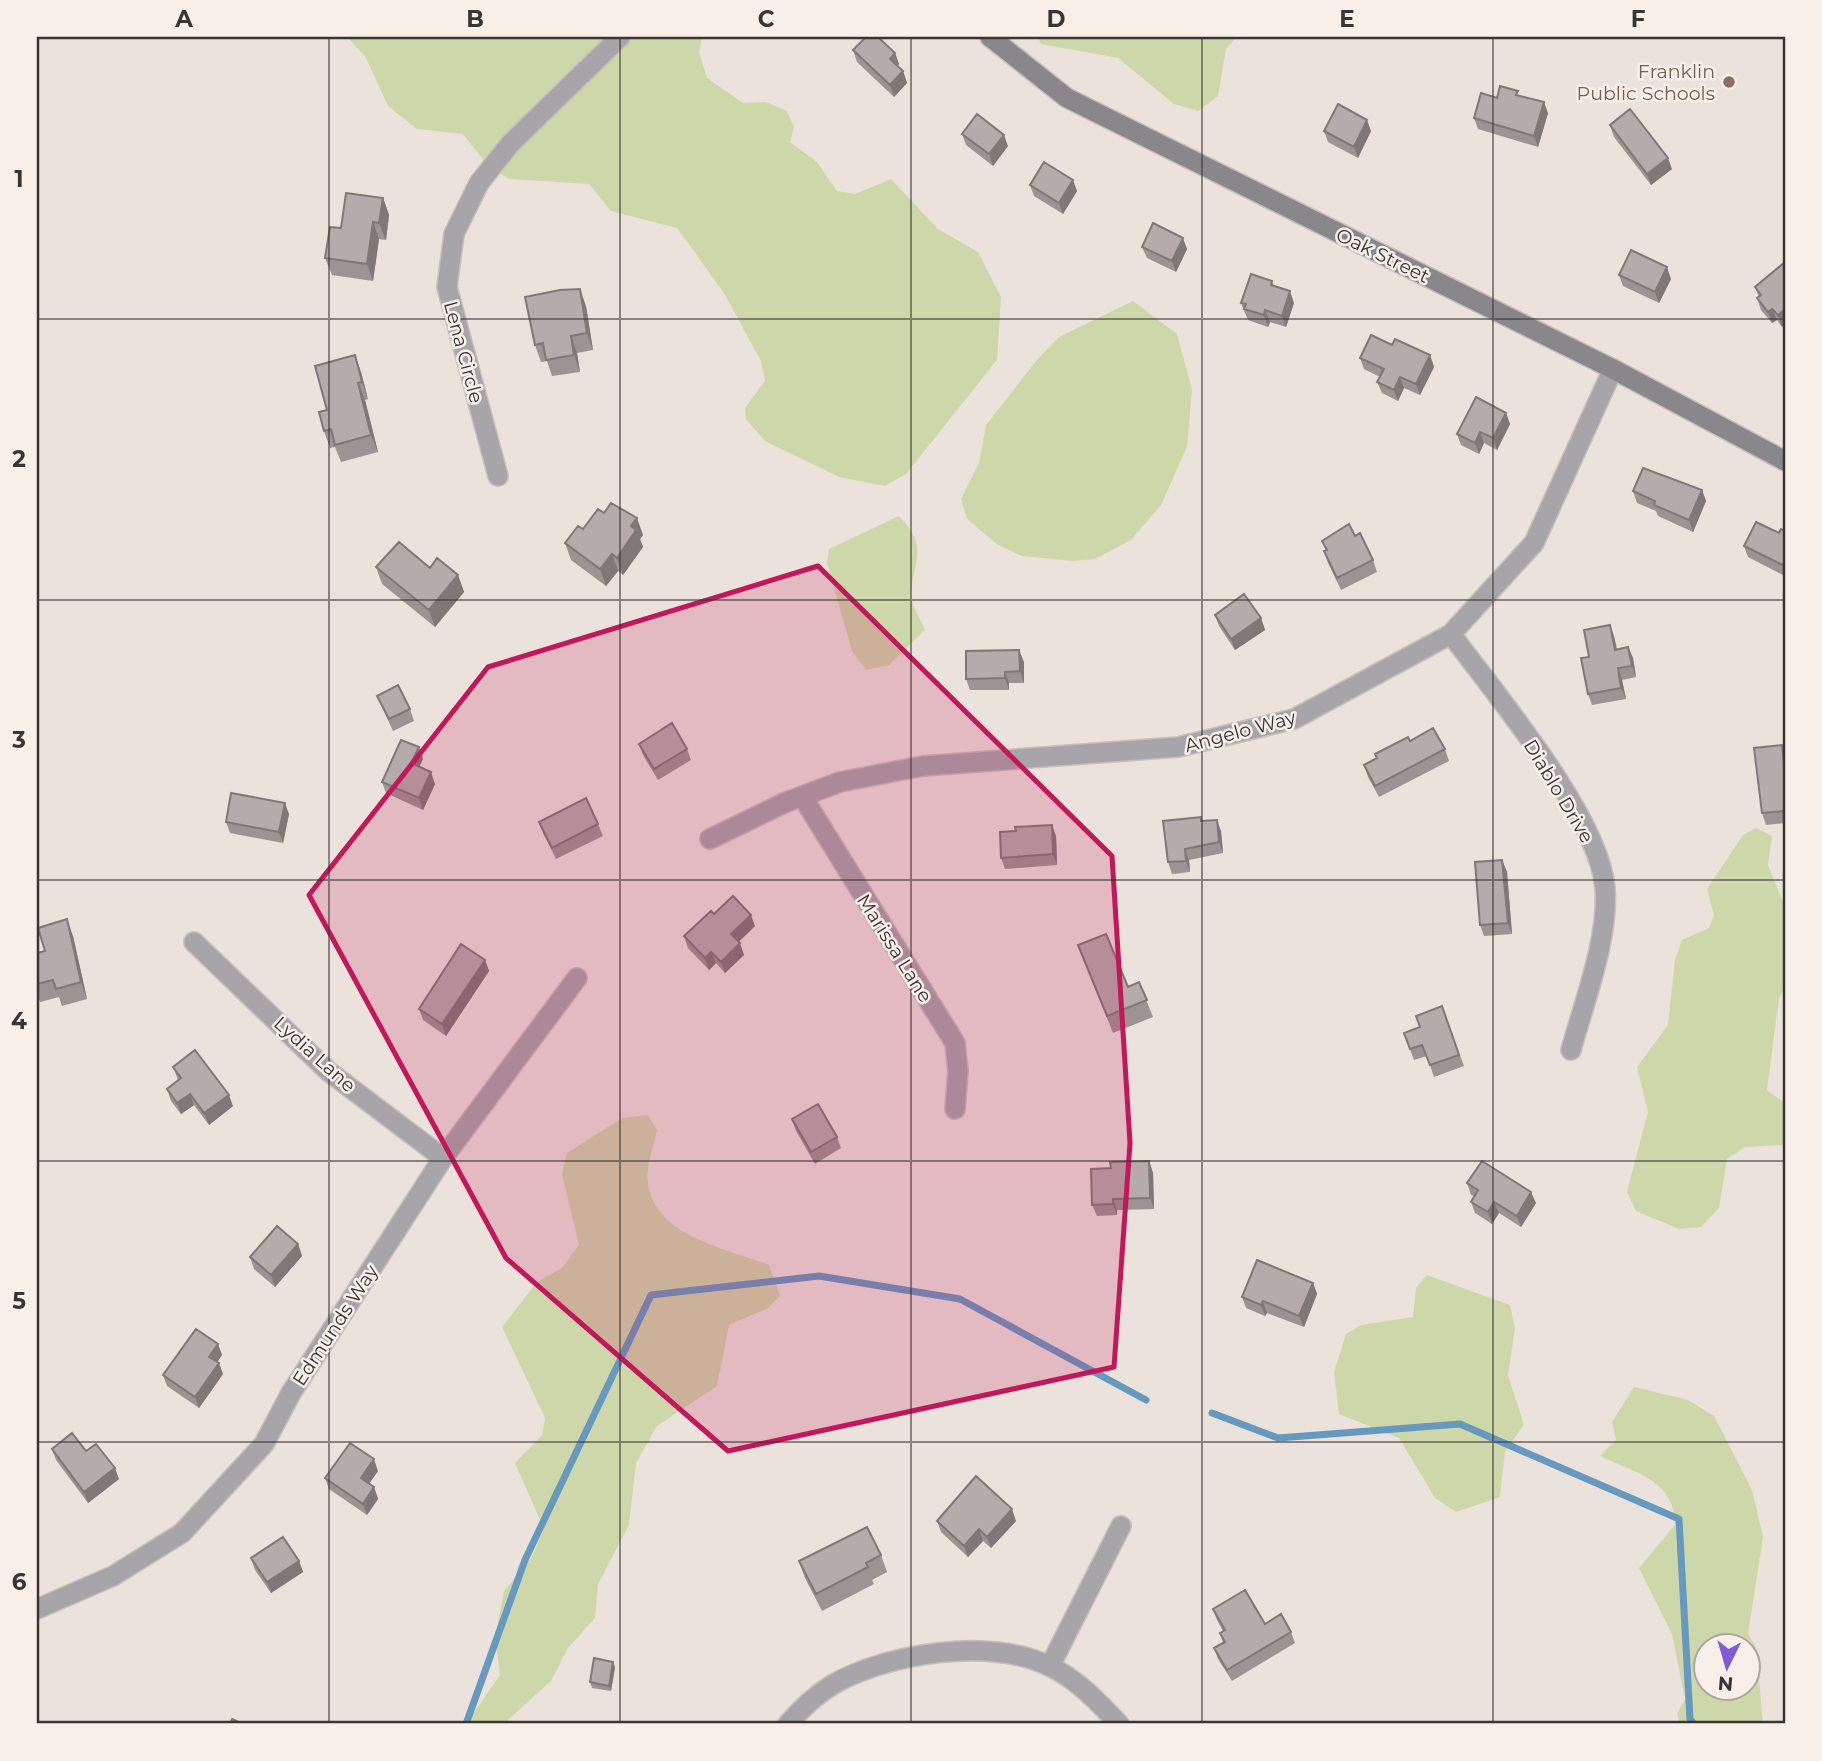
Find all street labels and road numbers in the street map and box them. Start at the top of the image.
street label: Oak Street [1332,223,1433,288]
street label: Lena Circle [439,299,488,406]
street label: Angelo Way [1182,705,1299,757]
street label: Diablo Drive [1519,735,1598,847]
street label: Marissa Lane [852,890,937,1007]
street label: Lydia Lane [269,1012,360,1097]
street label: Edmunds Way [288,1260,383,1390]

